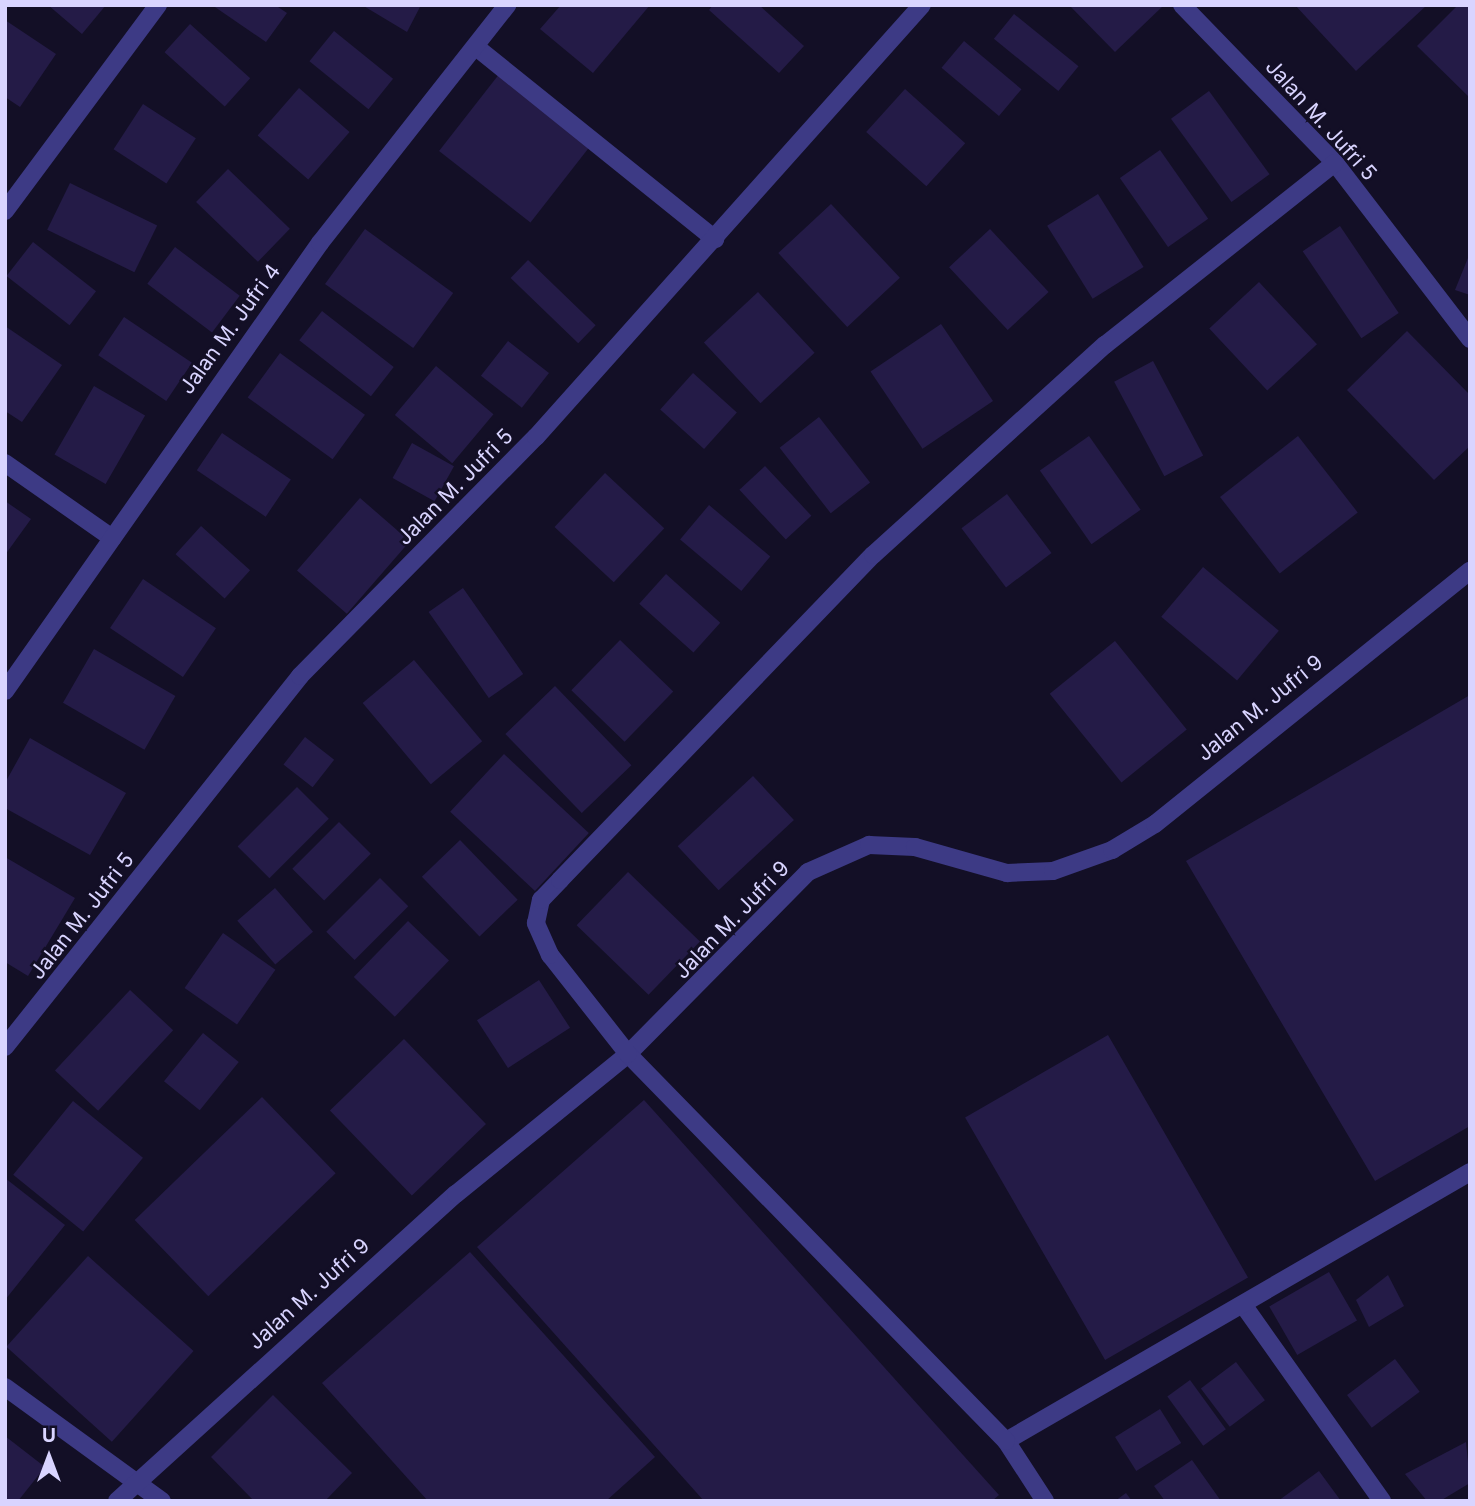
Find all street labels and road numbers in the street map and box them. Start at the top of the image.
street label: Jalan M. Jufri 5 [1260,54,1382,186]
street label: Jalan M. Jufri 4 [174,259,286,399]
street label: Jalan M. Jufri 5 [392,424,518,550]
street label: Jalan M. Jufri 9 [1192,650,1328,766]
street label: Jalan M. Jufri 5 [25,848,139,984]
street label: Jalan M. Jufri 9 [669,856,795,984]
street label: Jalan M. Jufri 9 [243,1233,375,1355]

